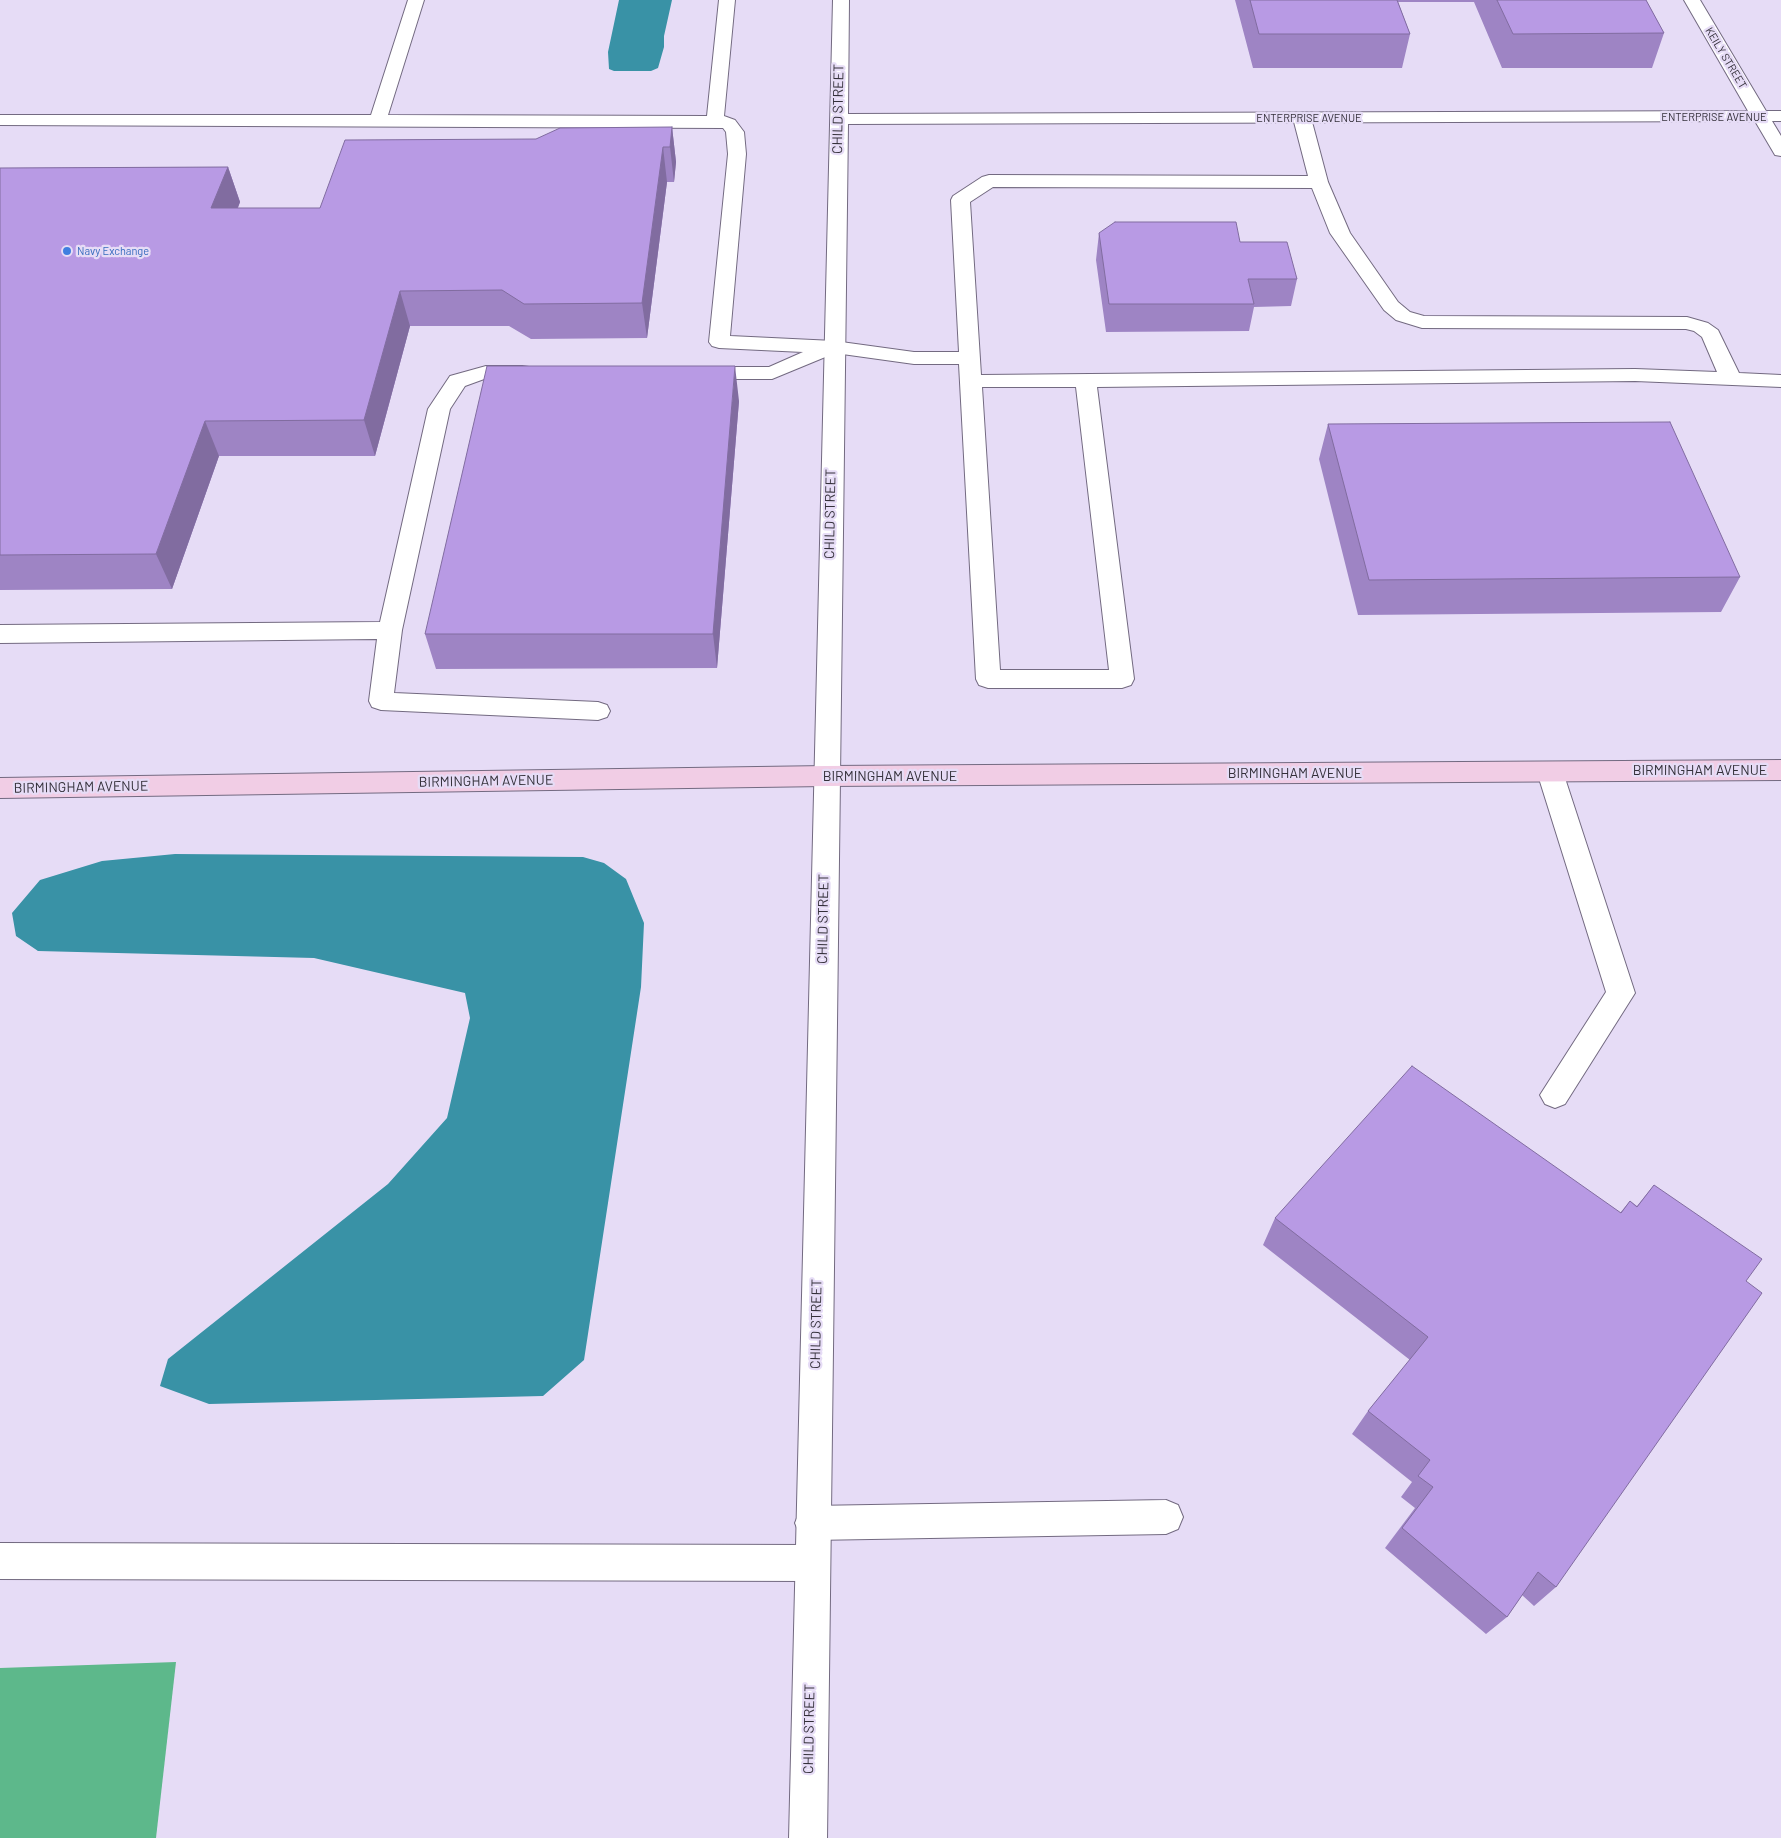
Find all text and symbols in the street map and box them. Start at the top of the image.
street label: KEILY STREET [1702,25,1750,91]
street label: CHILD STREET [829,64,847,154]
street label: ENTERPRISE AVENUE [1661,110,1767,124]
street label: ENTERPRISE AVENUE [1256,111,1362,125]
place label: Navy Exchange [77,244,149,258]
marker: Navy Exchange [61,245,73,257]
street label: CHILD STREET [821,469,839,559]
street label: BIRMINGHAM AVENUE [1633,762,1767,778]
street label: BIRMINGHAM AVENUE [1228,765,1362,781]
street label: BIRMINGHAM AVENUE [823,768,957,784]
street label: BIRMINGHAM AVENUE [419,771,553,791]
street label: BIRMINGHAM AVENUE [14,777,148,797]
street label: CHILD STREET [814,874,832,964]
street label: CHILD STREET [807,1279,825,1369]
street label: CHILD STREET [800,1684,818,1774]

